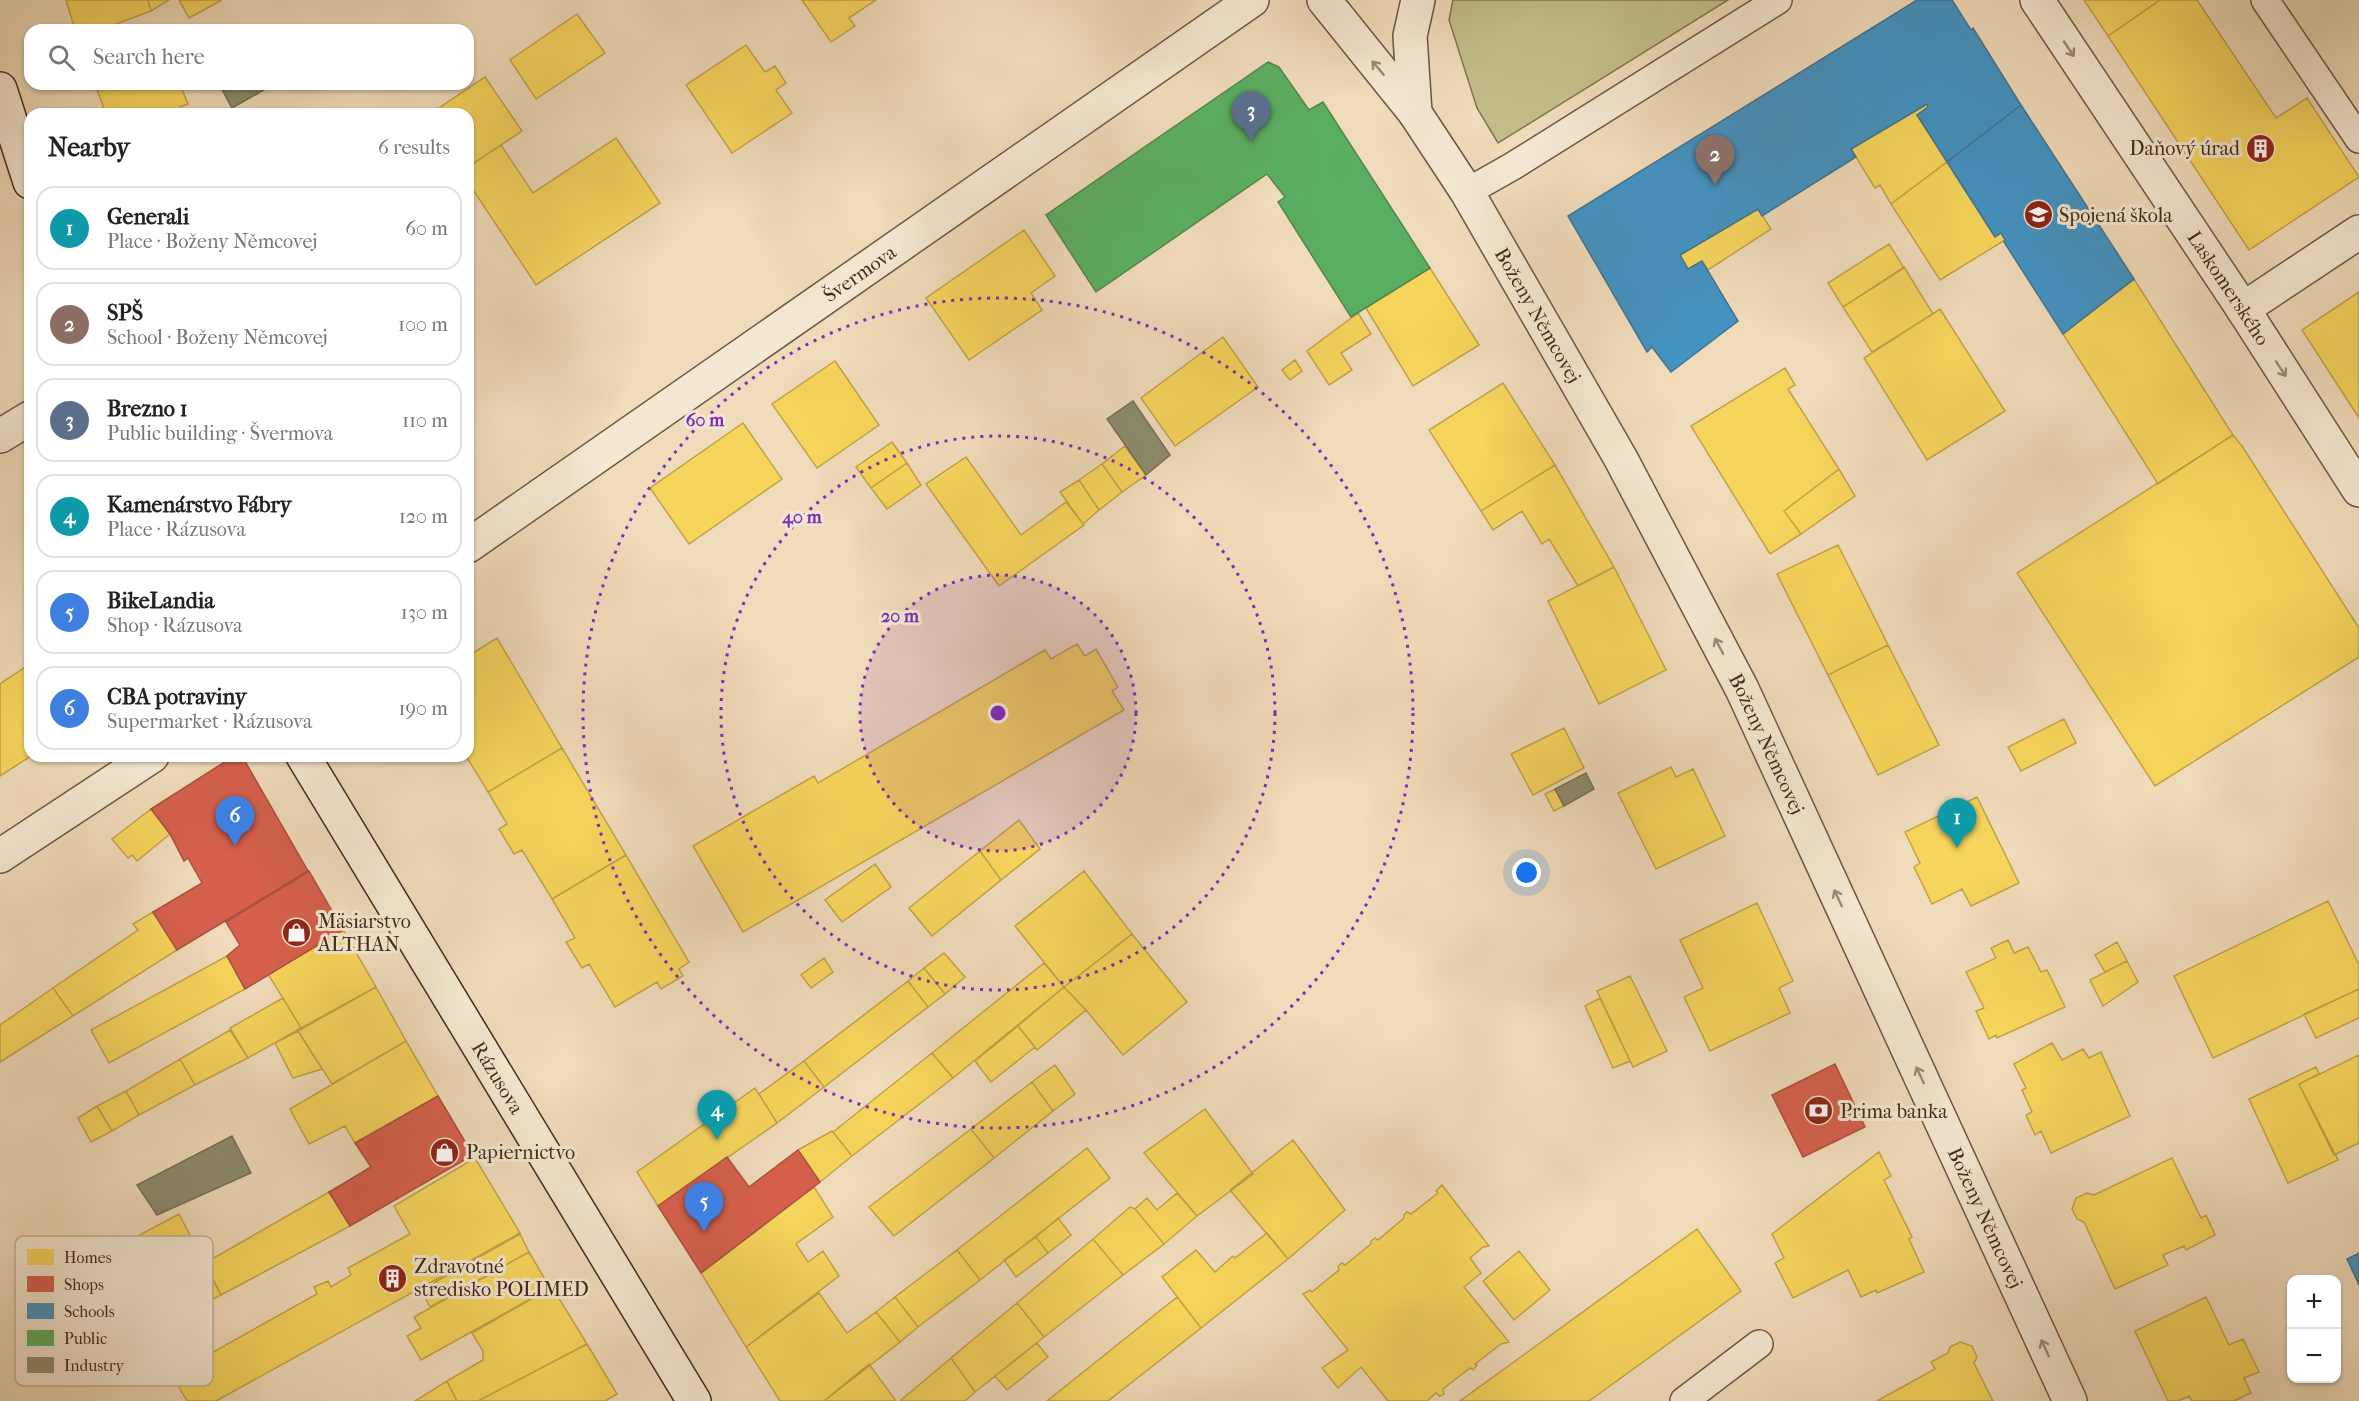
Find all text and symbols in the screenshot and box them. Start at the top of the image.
search box [24,24,474,90]
one-way arrow [2063,40,2076,57]
icon: search [45,41,78,74]
text: Search here [93,44,205,70]
one-way arrow [1372,60,1385,76]
pin: 3 [1232,92,1270,141]
text: Nearby [48,132,130,163]
building icon: Daňový úrad [2245,132,2277,164]
text: 6 results [378,136,450,159]
pin: 2 [1696,136,1734,185]
place label: Daňový úrad [2129,137,2241,160]
school or university icon: Spojená škola [2022,199,2054,231]
text: Generali [107,204,189,230]
place label: Spojená škola [2059,204,2173,227]
text: 1 [66,217,73,240]
text: 60 m [405,217,448,240]
street label: Laskomerského [2183,226,2275,350]
text: Place · Boženy Němcovej [107,230,317,253]
street label: Švermova [818,240,901,307]
street label: Boženy Němcovej [1490,244,1586,387]
text: SPŠ [107,300,143,326]
text: 2 [64,313,75,336]
text: 100 m [398,313,448,336]
text: School · Boženy Němcovej [107,326,328,349]
one-way arrow [2276,360,2288,377]
text: Brezno 1 [107,396,188,422]
text: 3 [65,409,74,432]
text: 110 m [402,409,448,432]
text: 60 m [686,410,725,431]
text: Public building · Švermova [107,422,333,445]
text: Kamenárstvo Fábry [107,492,292,518]
text: 4 [64,505,75,528]
text: 120 m [399,505,448,528]
text: 40 m [781,507,823,528]
text: Place · Rázusova [107,518,246,541]
text: BikeLandia [107,588,214,614]
text: 5 [65,601,74,624]
text: 130 m [401,601,448,624]
text: 20 m [881,606,920,627]
text: Shop · Rázusova [107,614,243,637]
one-way arrow [1713,638,1725,655]
street label: Boženy Němcovej [1724,670,1810,818]
text: CBA potraviny [107,684,246,710]
text: 6 [64,697,75,720]
text: 190 m [398,697,448,720]
centre of rings [988,703,1008,723]
text: Supermarket · Rázusova [107,710,312,733]
pin: 6 [216,796,254,846]
pin: 1 [1938,798,1976,848]
your location [1512,858,1541,887]
one-way arrow [1832,890,1843,908]
place label: Mäsiarstvo ALTHAN [317,910,411,956]
shop icon: Mäsiarstvo ALTHAN [281,916,313,948]
street label: Rázusova [467,1037,529,1119]
one-way arrow [1913,1067,1925,1085]
pin: 4 [698,1090,736,1140]
bank icon: Prima banka [1803,1095,1835,1127]
place label: Prima banka [1840,1100,1948,1123]
shop icon: Papiernictvo [429,1136,461,1168]
place label: Papiernictvo [466,1141,575,1164]
street label: Boženy Němcovej [1943,1144,2028,1292]
pin: 5 [684,1182,724,1232]
legend [15,1236,213,1386]
text: Homes [64,1248,112,1267]
place label: Zdravotné stredisko POLIMED [414,1255,589,1301]
building icon: Zdravotné stredisko POLIMED [377,1262,409,1294]
text: Shops [64,1275,104,1294]
map controls [2287,1275,2341,1383]
button: + [2287,1275,2341,1329]
text: Schools [64,1302,115,1321]
text: Public [64,1329,107,1348]
button: − [2287,1329,2341,1383]
one-way arrow [2039,1339,2051,1357]
text: Industry [64,1356,125,1375]

